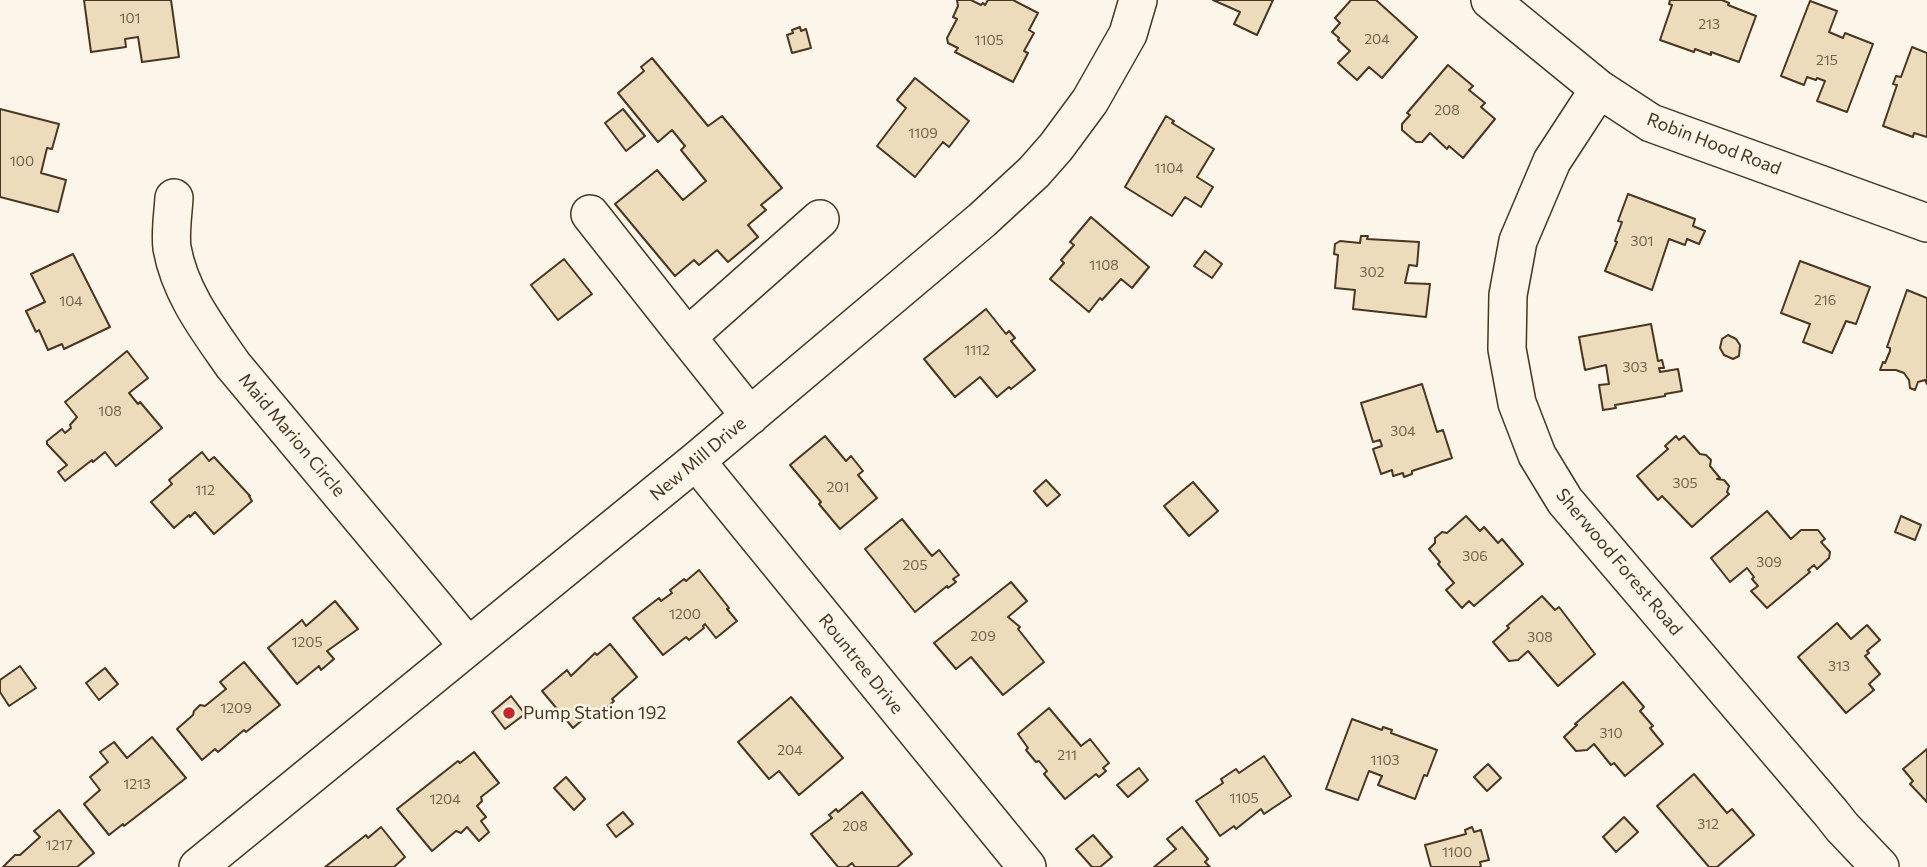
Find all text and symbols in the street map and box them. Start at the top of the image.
house number: 101 [119,10,141,26]
house number: 213 [1698,16,1720,32]
house number: 204 [1364,31,1390,47]
house number: 1105 [974,32,1004,48]
house number: 215 [1816,52,1838,68]
house number: 208 [1434,102,1460,118]
street label: Robin Hood Road [1644,108,1784,180]
house number: 1109 [908,125,938,141]
house number: 100 [10,153,34,169]
house number: 1104 [1154,160,1184,176]
house number: 301 [1630,233,1654,249]
house number: 1108 [1089,257,1119,273]
house number: 302 [1360,264,1384,280]
house number: 216 [1814,292,1836,308]
house number: 104 [59,293,83,309]
house number: 1112 [964,342,990,358]
house number: 303 [1622,359,1648,375]
street label: Maid Marion Circle [234,369,350,501]
house number: 108 [98,403,122,419]
street label: New Mill Drive [646,413,750,505]
house number: 304 [1390,423,1416,439]
house number: 305 [1672,475,1698,491]
house number: 201 [827,479,849,495]
house number: 112 [195,482,215,498]
street label: Sherwood Forest Road [1551,484,1687,640]
house number: 306 [1462,548,1488,564]
house number: 309 [1756,554,1782,570]
house number: 205 [903,557,927,573]
house number: 1200 [669,606,701,622]
street label: Rountree Drive [814,609,908,719]
house number: 209 [970,628,996,644]
house number: 308 [1527,629,1553,645]
house number: 1205 [292,634,322,650]
house number: 313 [1828,658,1850,674]
house number: 1209 [220,700,252,716]
place label: Pump Station 192 [523,702,666,724]
marker: Pump Station 192 [501,705,517,721]
house number: 310 [1599,725,1623,741]
house number: 204 [777,742,803,758]
house number: 211 [1057,747,1077,763]
house number: 1103 [1370,752,1400,768]
house number: 1213 [123,776,151,792]
house number: 1105 [1229,790,1259,806]
house number: 1204 [429,791,461,807]
house number: 312 [1697,816,1719,832]
house number: 208 [842,818,868,834]
house number: 1217 [45,837,73,853]
house number: 1100 [1442,844,1472,860]

